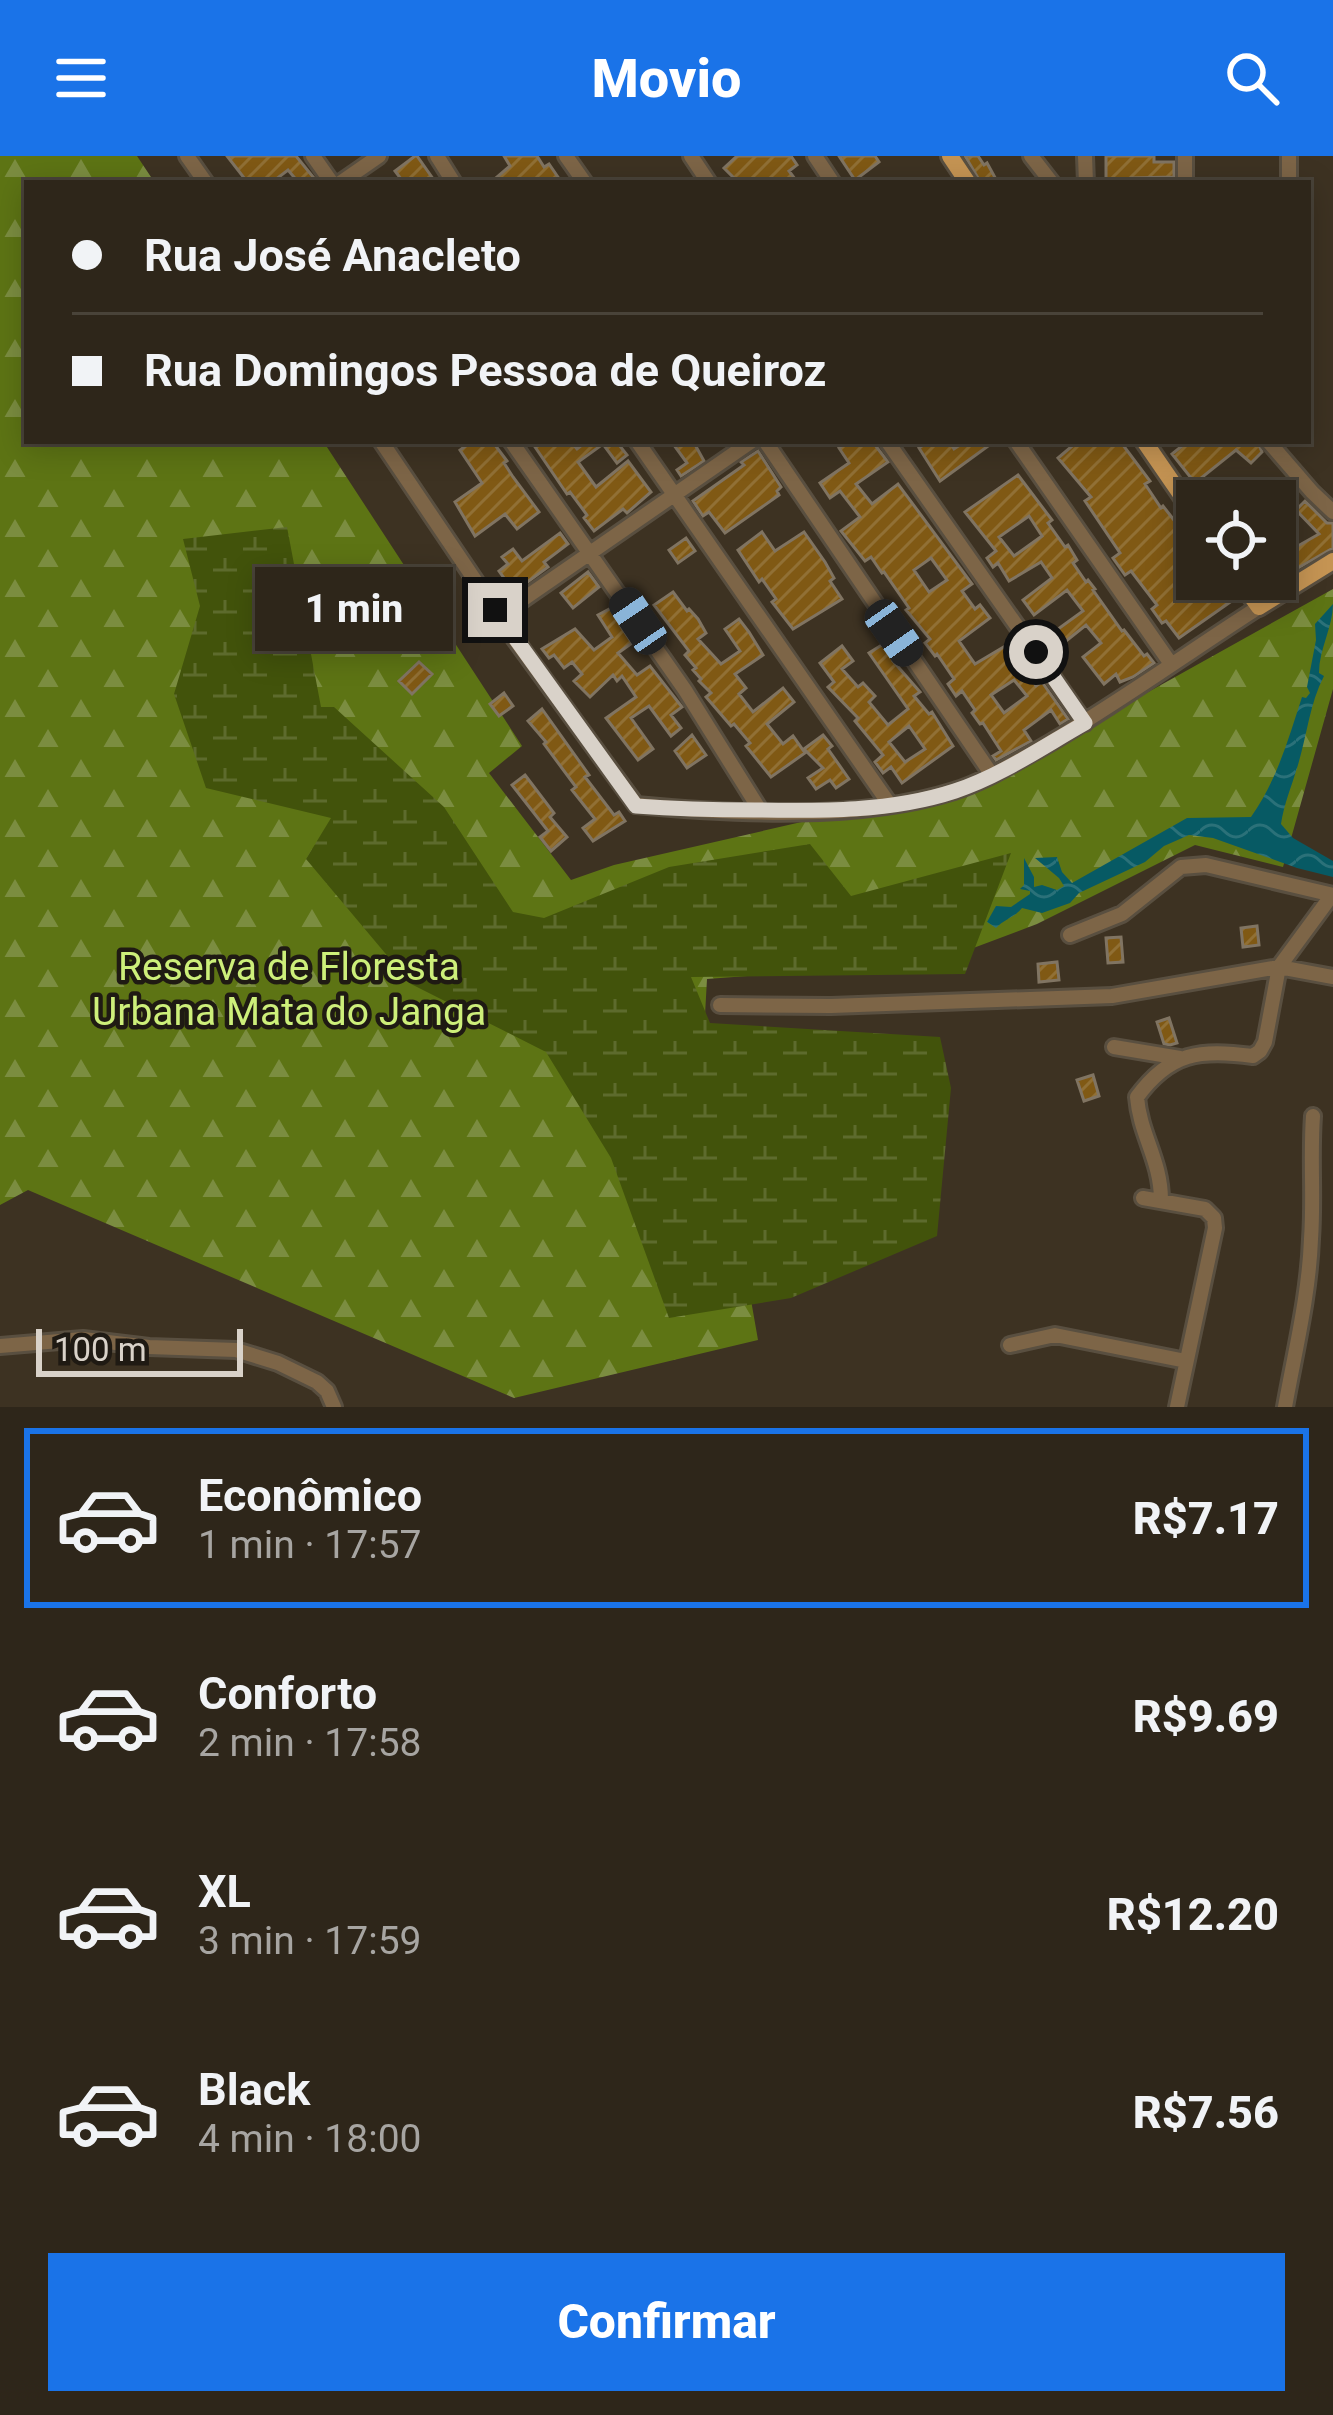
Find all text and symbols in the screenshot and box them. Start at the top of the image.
icon: menu [48,45,114,111]
icon: search [1219,45,1285,111]
text: Movio [592,47,741,110]
text: Rua José Anacleto [144,229,521,282]
text: Rua Domingos Pessoa de Queiroz [144,344,826,397]
map controls [1176,480,1296,600]
button: locate [1176,480,1296,600]
callout: 1 min [255,568,453,652]
car [603,581,673,661]
route end [468,583,522,637]
text: 1 min [305,586,403,632]
car [859,593,929,673]
route start [1009,625,1063,679]
park label: Reserva de Floresta Urbana Mata do Janga [92,944,486,1035]
scale bar [36,1323,243,1376]
text: 100 m [54,1330,147,1369]
icon: car [54,1464,162,1572]
text: Econômico [198,1469,422,1522]
text: R$7.17 [1133,1492,1279,1545]
text: 1 min · 17:57 [198,1522,421,1568]
icon: car [54,1662,162,1770]
text: Conforto [198,1667,377,1720]
text: R$9.69 [1133,1690,1279,1743]
text: 2 min · 17:58 [198,1720,421,1766]
icon: car [54,1860,162,1968]
text: XL [198,1865,251,1918]
text: R$12.20 [1107,1888,1279,1941]
text: 3 min · 17:59 [198,1918,421,1964]
icon: car [54,2058,162,2166]
text: Black [198,2063,310,2116]
text: R$7.56 [1133,2086,1279,2139]
text: 4 min · 18:00 [198,2116,421,2162]
button: Confirmar [48,2253,1285,2391]

